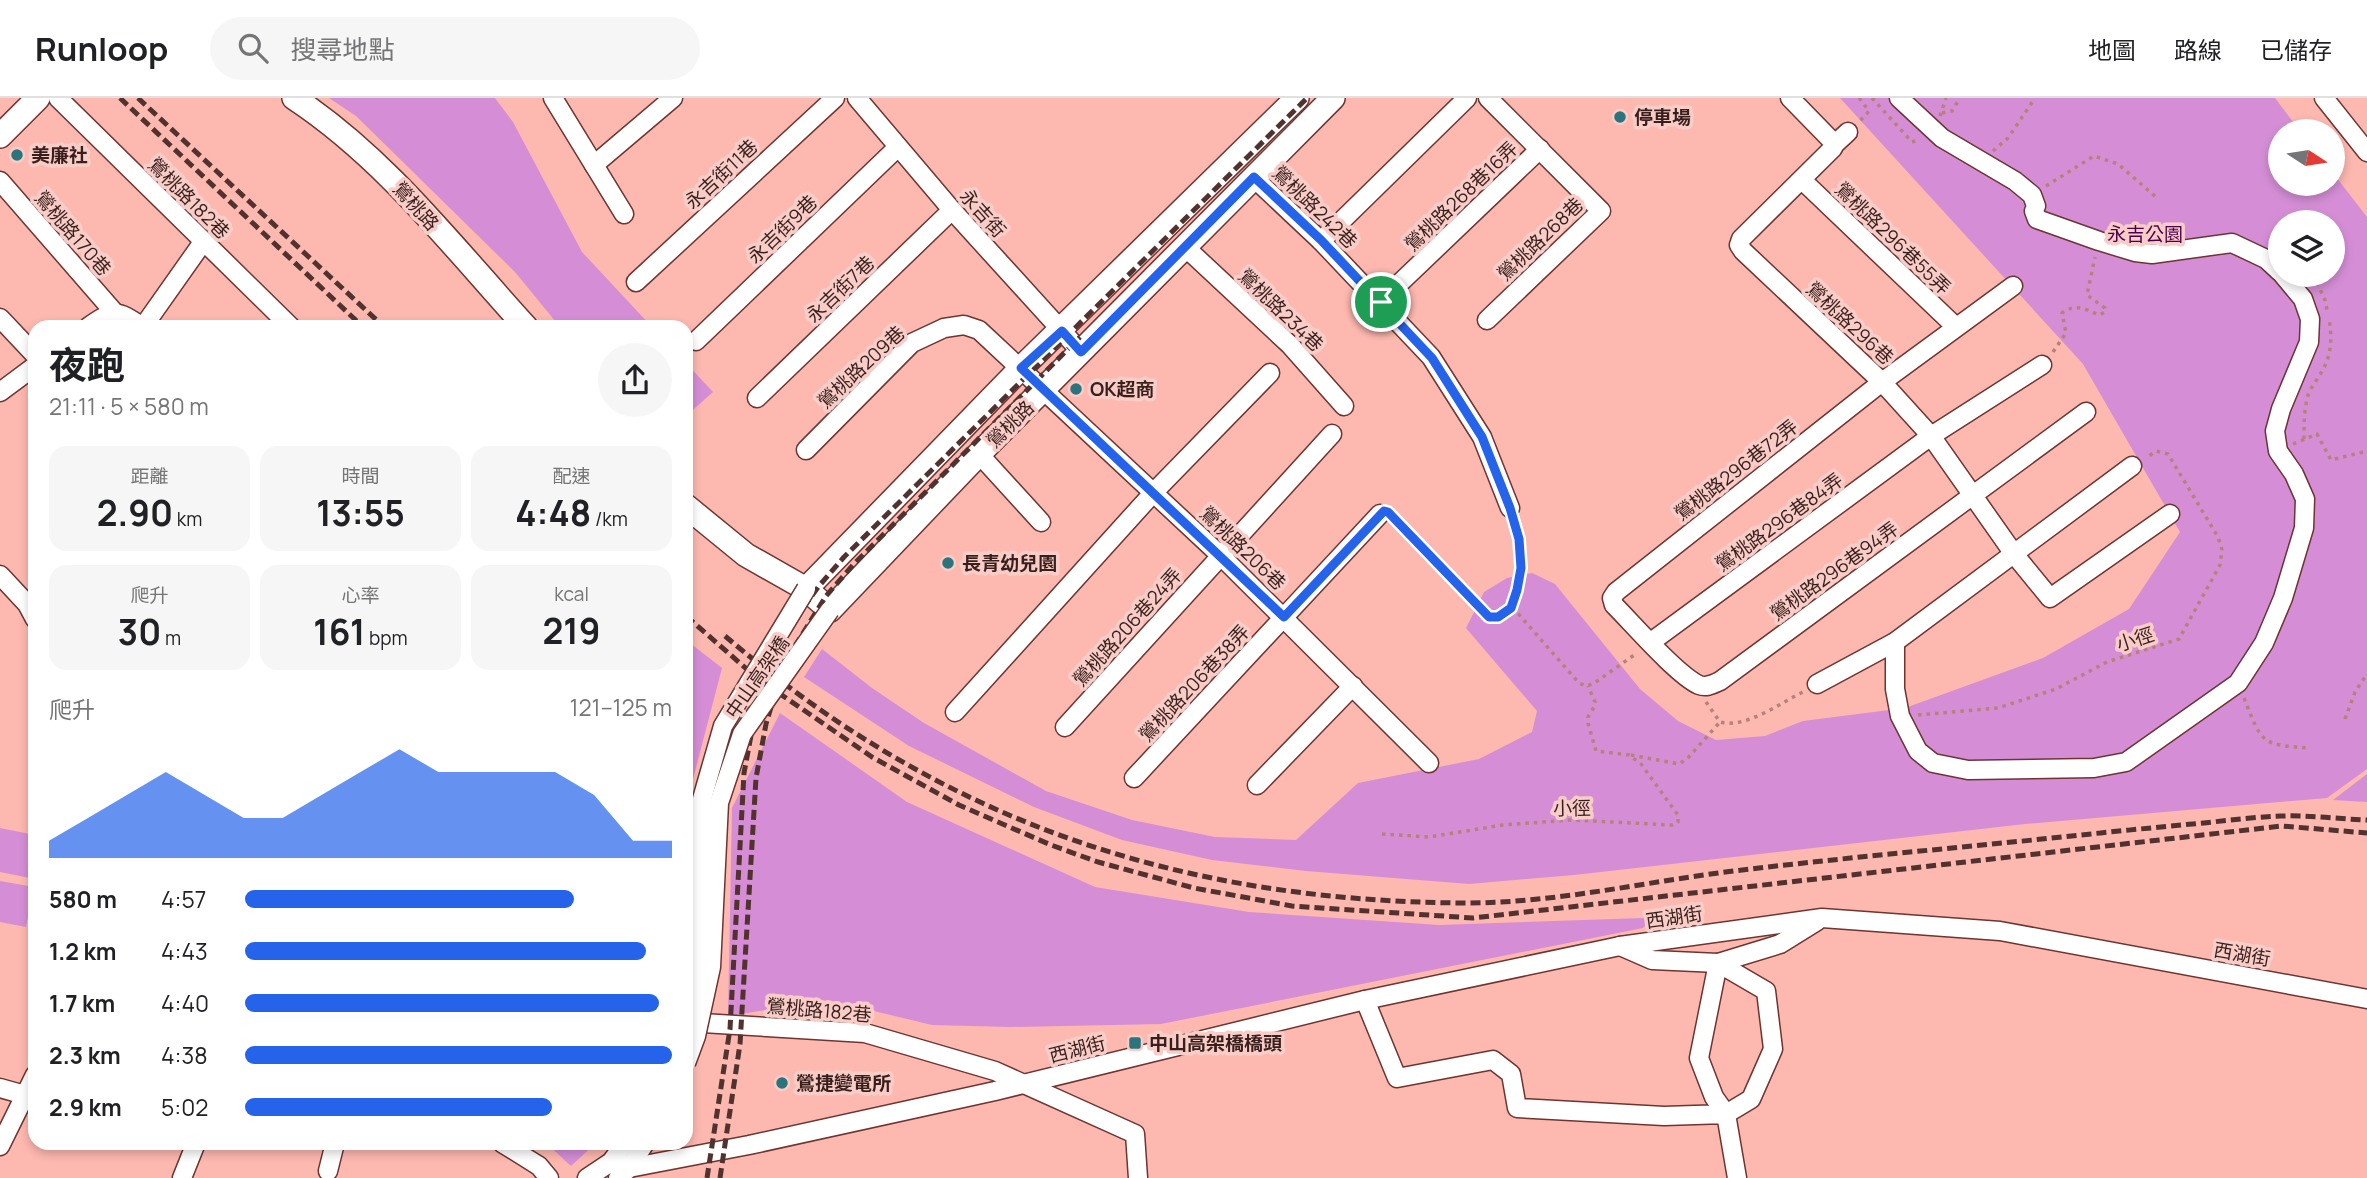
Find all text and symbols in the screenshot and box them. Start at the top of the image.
search box [210,17,700,80]
text: Runloop [35,26,168,71]
icon: search [234,29,272,67]
text: 搜尋地點 [290,31,394,67]
text: 地圖 [2088,33,2136,66]
text: 路線 [2174,33,2222,66]
text: 已儲存 [2260,33,2332,66]
place label: 停車場 [1634,104,1691,130]
marker: 停車場 [1612,109,1628,125]
north arrow [2268,119,2345,196]
map controls [2268,119,2345,287]
street label: 永吉街11巷 [679,134,763,214]
street label: 鶯桃路268巷16弄 [1399,135,1523,257]
place label: 美廉社 [31,142,88,168]
marker: 美廉社 [9,147,25,163]
street label: 鶯桃路182巷 [143,152,235,244]
street label: 鶯桃路242巷 [1267,160,1363,254]
street label: 鶯桃路 [387,176,445,236]
street label: 鶯桃路296巷55弄 [1830,176,1956,300]
street label: 永吉街 [954,183,1012,243]
street label: 鶯桃路170巷 [29,185,117,281]
street label: 永吉街9巷 [741,189,823,269]
street label: 鶯桃路268巷 [1492,192,1588,286]
button: layers [2268,210,2345,287]
park label: 永吉公園 [2107,221,2183,247]
street label: 永吉街7巷 [800,250,880,328]
street label: 鶯桃路234巷 [1233,263,1329,357]
pin [1351,272,1411,332]
street label: 鶯桃路296巷 [1801,276,1899,370]
icon: arrive [1362,283,1400,321]
street label: 鶯桃路209巷 [812,320,910,414]
text: 夜跑 [49,338,125,390]
button: share [598,343,672,417]
place label: OK超商 [1090,376,1155,402]
marker: OK超商 [1068,381,1084,397]
text: 21:11 · 5 × 580 m [49,390,209,422]
street label: 鶯桃路 [981,395,1039,453]
street label: 鶯桃路296巷72弄 [1669,414,1803,526]
text: 距離 [130,463,169,489]
text: 時間 [341,463,380,489]
text: 配速 [552,463,591,489]
street label: 鶯桃路296巷84弄 [1710,467,1848,577]
text: 2.90 [97,489,173,537]
text: 13:55 [316,489,405,537]
text: 4:48 [515,489,591,537]
street label: 鶯桃路206巷 [1194,500,1292,596]
text: km [173,506,202,532]
text: /km [591,506,628,532]
street label: 鶯桃路296巷94弄 [1765,516,1903,626]
place label: 長青幼兒園 [962,550,1057,576]
marker: 長青幼兒園 [940,555,956,571]
street label: 鶯桃路206巷24弄 [1067,562,1187,692]
text: kcal [554,581,589,607]
text: 爬升 [130,582,169,608]
text: 心率 [341,582,380,608]
text: 219 [543,607,600,655]
text: 30 [118,608,161,656]
text: 161 [313,608,365,656]
street label: 鶯桃路206巷38弄 [1133,619,1255,747]
street label: 小徑 [2113,621,2157,657]
text: m [161,625,181,651]
text: bpm [365,625,408,651]
street label: 中山高架橋 [719,631,795,723]
text: 121–125 m [570,691,672,723]
text: 爬升 [49,693,95,725]
street label: 小徑 [1553,795,1591,821]
text: 580 m [49,883,117,915]
text: 4:57 [161,883,206,915]
street label: 西湖街 [1644,900,1704,934]
text: 1.2 km [49,935,116,967]
text: 4:43 [161,935,208,967]
street label: 西湖街 [2212,936,2272,972]
text: 1.7 km [49,987,115,1019]
text: 4:40 [161,987,209,1019]
street label: 鶯桃路182巷 [765,992,873,1028]
street label: 西湖街 [1046,1029,1108,1069]
place label: 中山高架橋橋頭 [1149,1030,1282,1056]
marker: 中山高架橋橋頭 [1127,1035,1143,1051]
text: 2.3 km [49,1039,121,1071]
text: 4:38 [161,1039,208,1071]
place label: 鶯捷變電所 [796,1070,891,1096]
marker: 鶯捷變電所 [774,1075,790,1091]
text: 2.9 km [49,1091,122,1123]
text: 5:02 [161,1091,208,1123]

